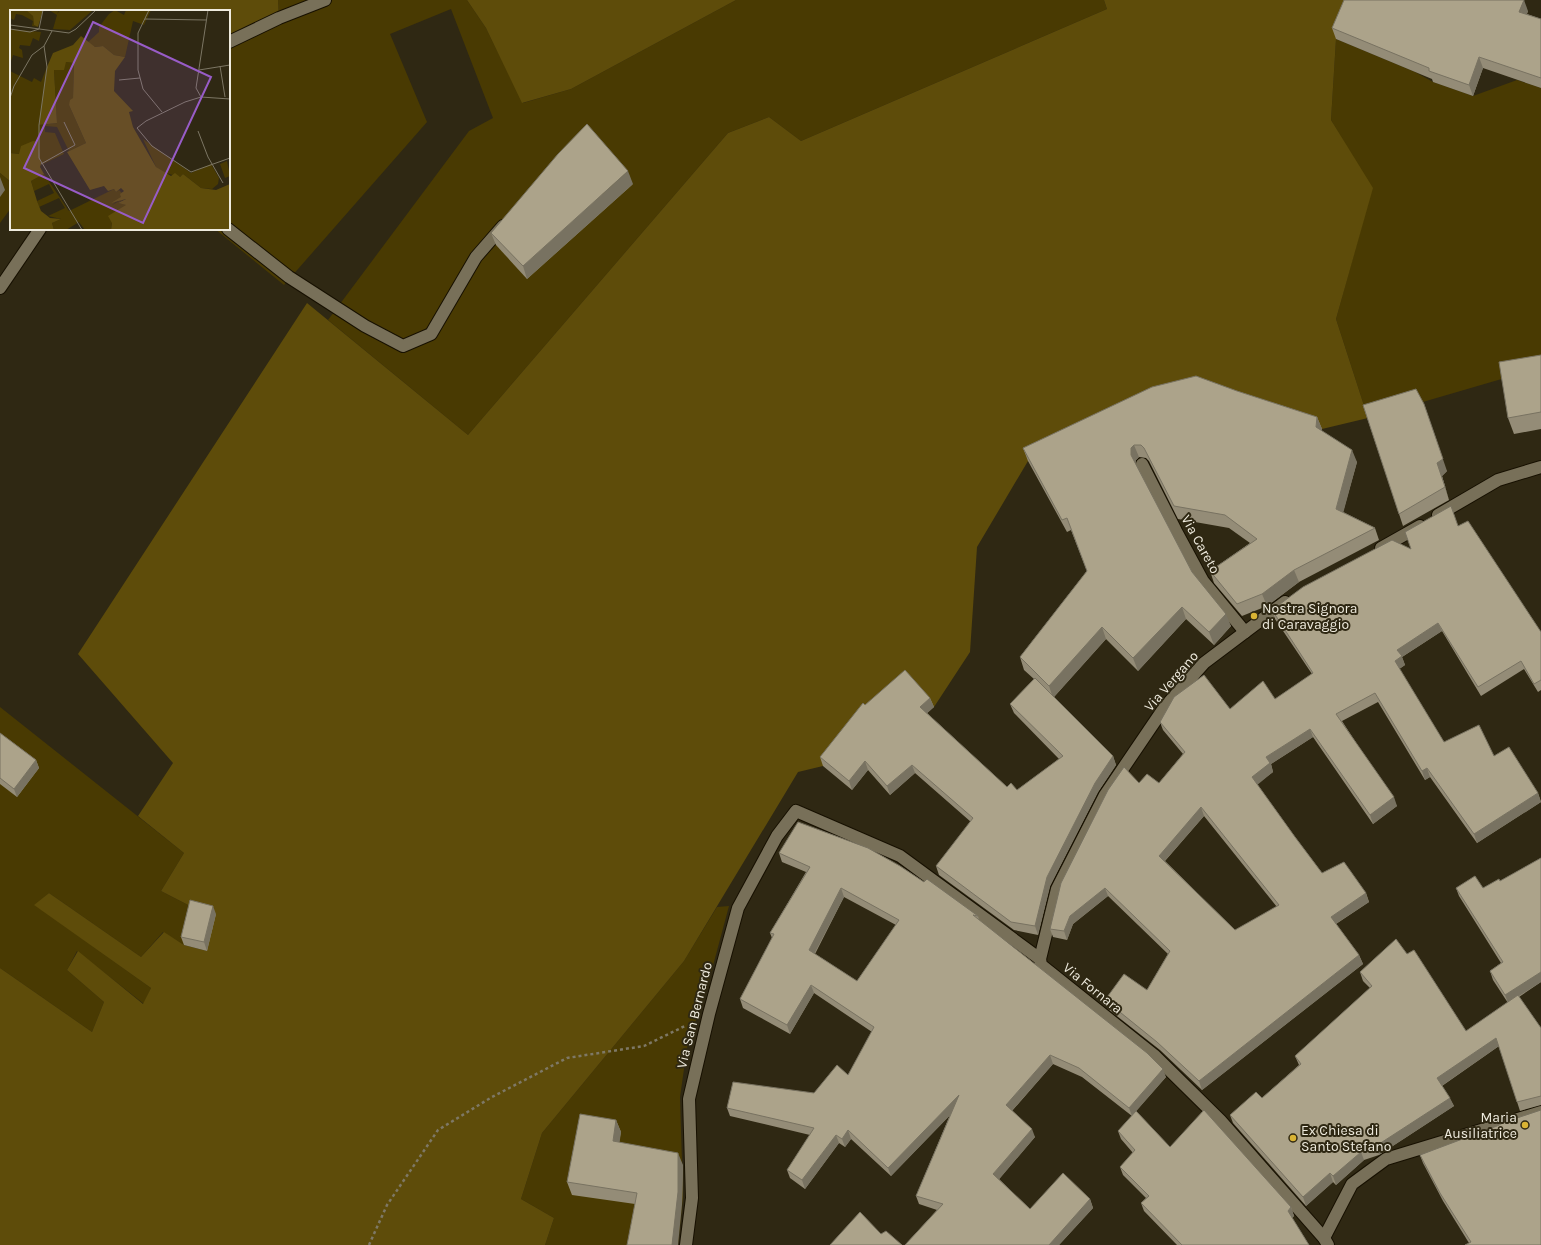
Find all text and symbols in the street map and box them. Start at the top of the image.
inset map [10,10,230,230]
street label: Via Careto [1177,512,1224,577]
place label: Nostra Signora di Caravaggio [1262,600,1357,633]
marker: Nostra Signora di Caravaggio [1249,611,1259,621]
street label: Via Vergano [1141,648,1202,715]
street label: Via Fornara [1059,959,1126,1018]
street label: Via San Bernardo [673,960,716,1070]
place label: Maria Ausiliatrice [1444,1109,1517,1142]
marker: Maria Ausiliatrice [1520,1120,1530,1130]
place label: Ex Chiesa di Santo Stefano [1301,1122,1391,1155]
marker: Ex Chiesa di Santo Stefano [1288,1133,1298,1143]

